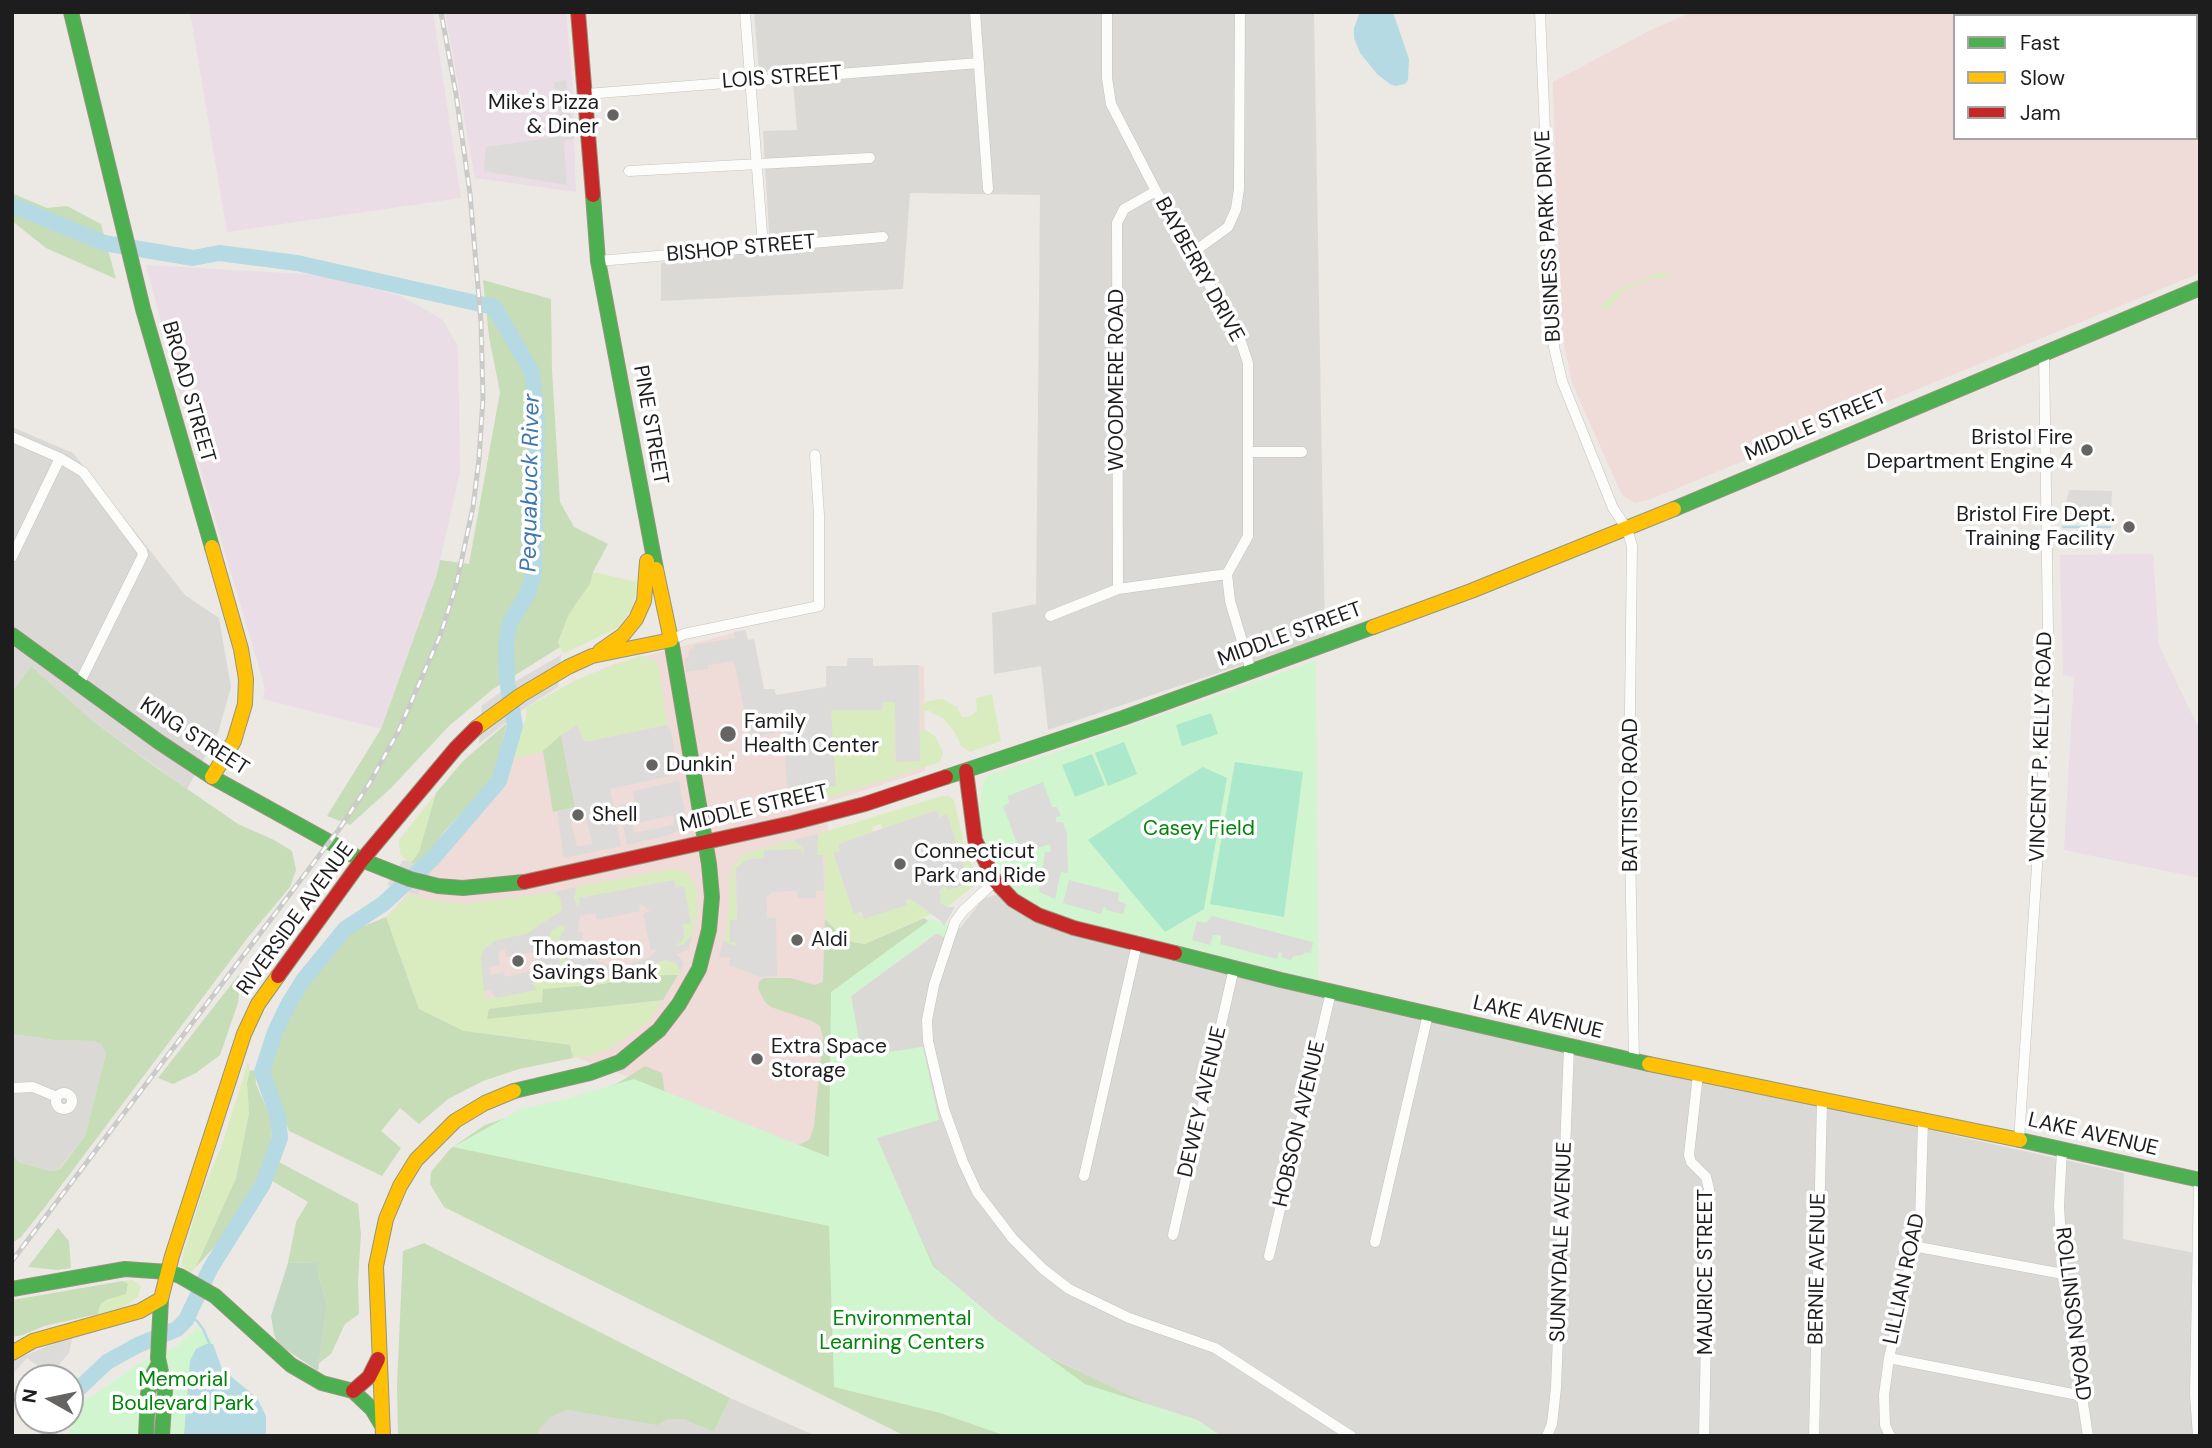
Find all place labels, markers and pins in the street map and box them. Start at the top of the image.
place label: Mike's Pizza & Diner [488,90,599,140]
marker: Mike's Pizza & Diner [605,107,621,123]
place label: Bristol Fire Department Engine 4 [1867,425,2073,475]
marker: Bristol Fire Department Engine 4 [2079,442,2095,458]
place label: Bristol Fire Dept. Training Facility [1956,502,2115,552]
marker: Bristol Fire Dept. Training Facility [2121,519,2137,535]
place label: Family Health Center [744,709,879,759]
marker: Family Health Center [718,724,738,744]
place label: Dunkin' [666,752,735,778]
marker: Dunkin' [644,757,660,773]
place label: Shell [592,802,638,828]
marker: Shell [570,807,586,823]
place label: Connecticut Park and Ride [914,839,1046,889]
marker: Connecticut Park and Ride [892,856,908,872]
place label: Aldi [811,927,848,953]
marker: Aldi [789,932,805,948]
place label: Thomaston Savings Bank [532,936,658,986]
marker: Thomaston Savings Bank [510,953,526,969]
place label: Extra Space Storage [771,1034,887,1084]
marker: Extra Space Storage [749,1051,765,1067]

